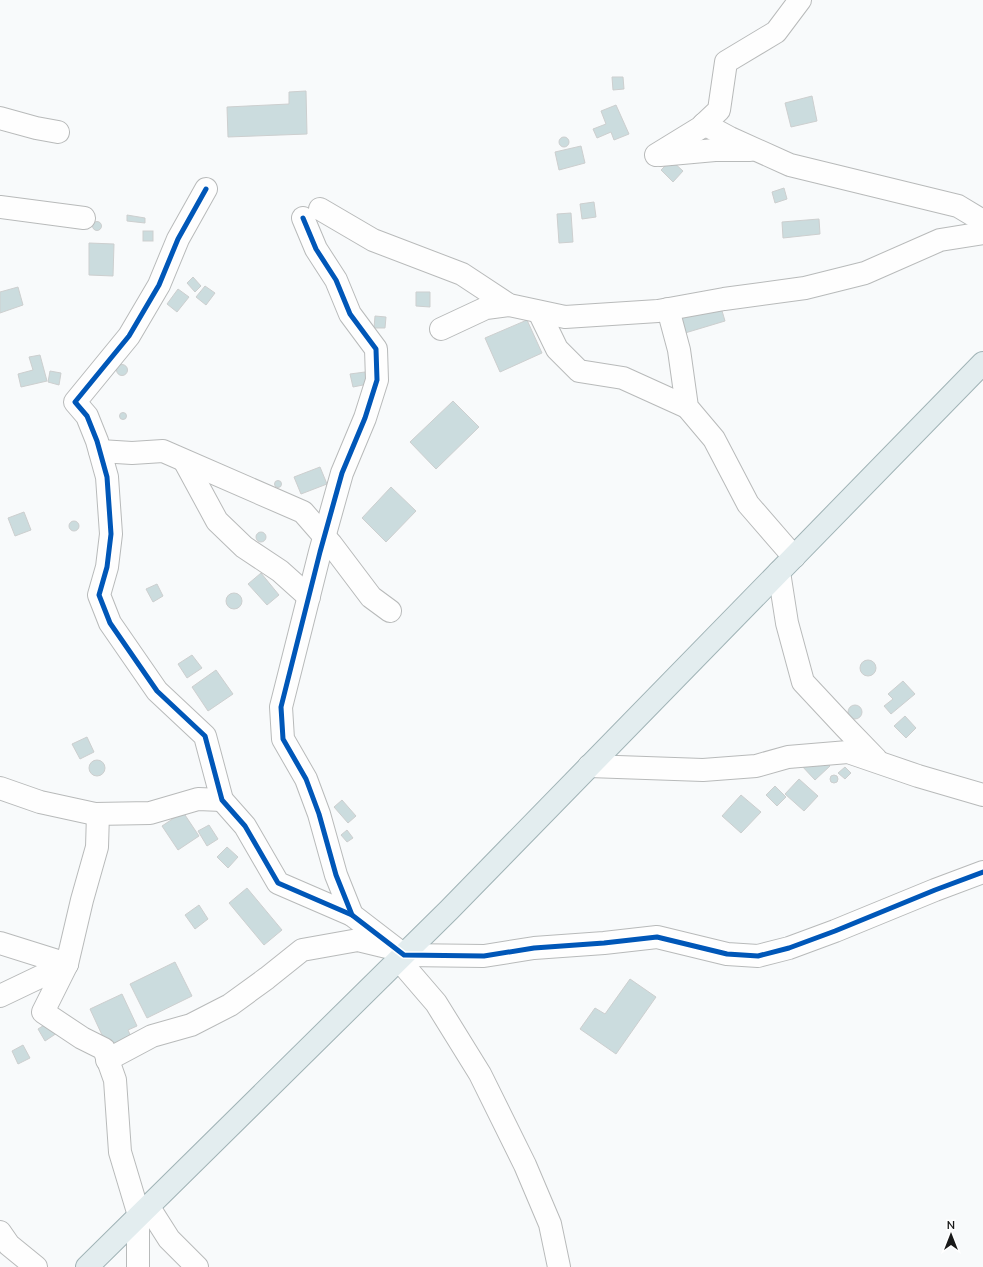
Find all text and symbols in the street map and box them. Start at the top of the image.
north arrow [931,1215,971,1255]
text: N [947,1218,955,1232]

